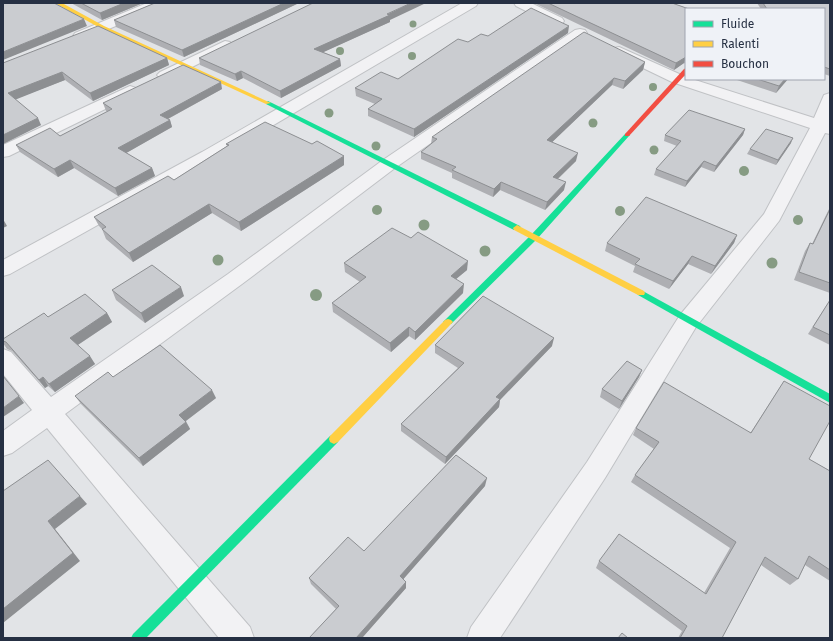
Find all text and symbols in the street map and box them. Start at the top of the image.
legend [685,8,825,80]
text: Fluide [721,17,754,31]
text: Ralenti [721,37,759,51]
text: Bouchon [721,57,769,71]

